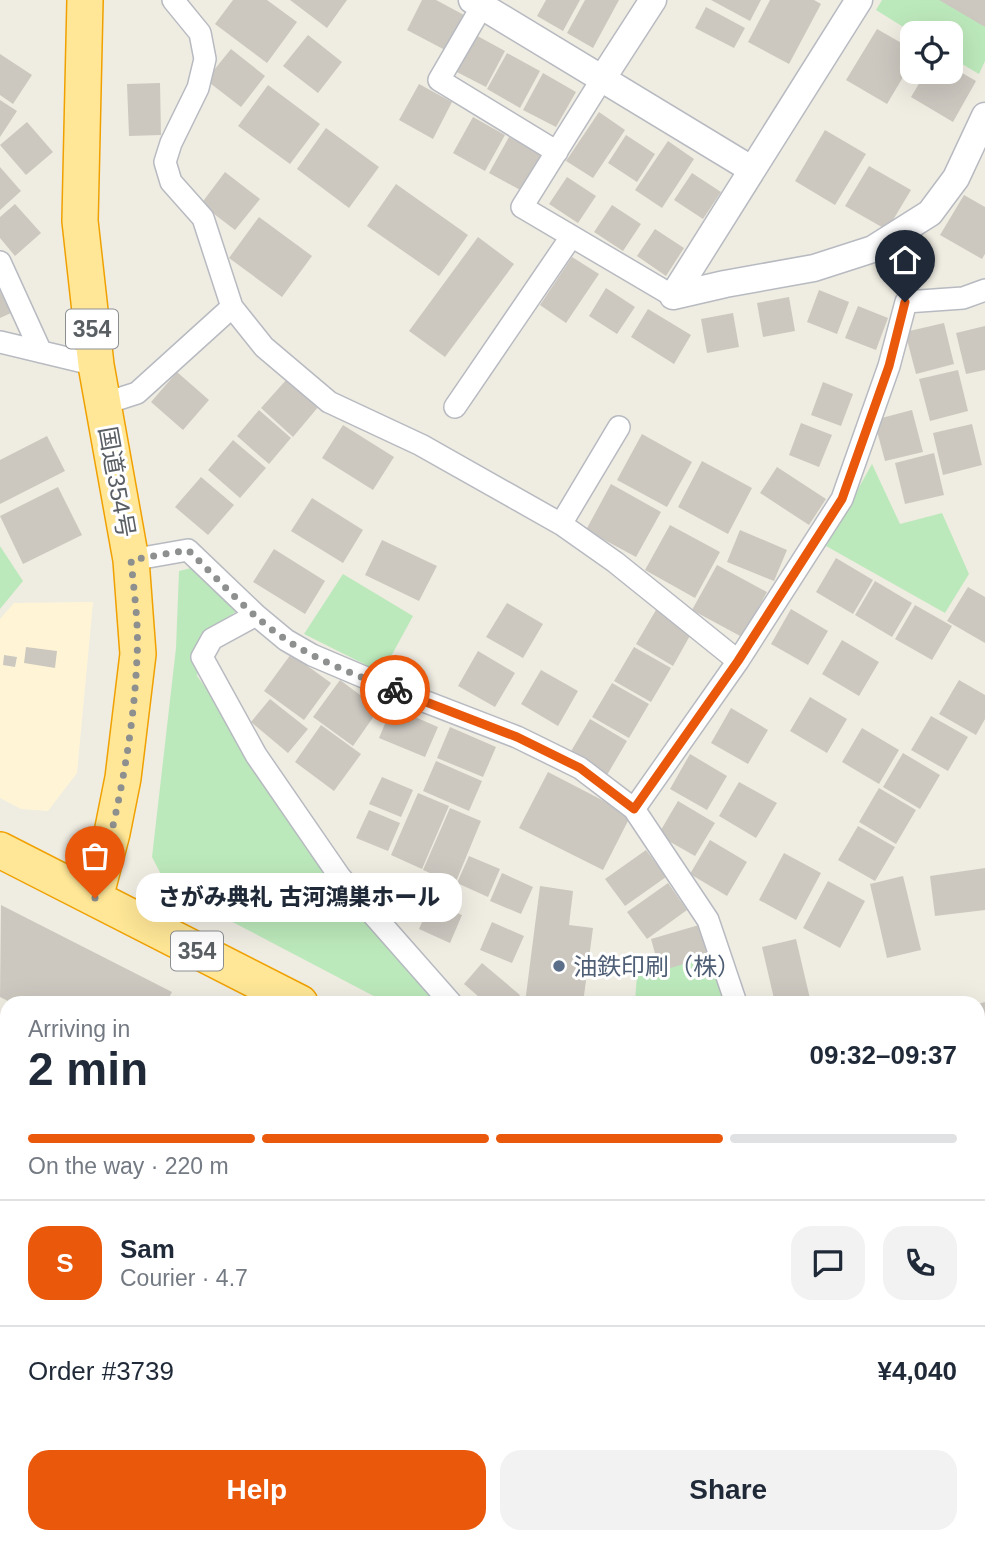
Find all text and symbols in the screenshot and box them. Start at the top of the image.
map controls [900,21,963,84]
button: locate [900,21,963,84]
pin [875,230,935,302]
icon: home [886,241,924,279]
road number: 354 [66,310,118,348]
street label: 国道354号 [94,424,140,540]
courier [360,655,430,725]
icon: bike [376,671,414,709]
pin [65,826,125,898]
icon: bag [76,837,114,875]
callout: さがみ典礼 古河鴻巣ホール [137,874,462,922]
text: さがみ典礼 古河鴻巣ホール [158,884,440,910]
road number: 354 [171,932,223,970]
place label: 油鉄印刷（株） [573,953,741,980]
marker: 油鉄印刷（株） [551,958,567,974]
text: Arriving in [28,1016,130,1042]
text: 09:32–09:37 [810,1040,957,1070]
text: 2 min [28,1043,148,1095]
text: On the way · 220 m [28,1153,229,1179]
button: chat [791,1226,865,1300]
button: phone [883,1226,957,1300]
text: Sam [120,1234,175,1264]
text: S [56,1248,74,1278]
text: Courier · 4.7 [120,1265,248,1291]
text: Order #3739 [28,1356,174,1386]
text: ¥4,040 [877,1356,957,1386]
button: Help [28,1450,486,1530]
button: Share [500,1450,957,1530]

